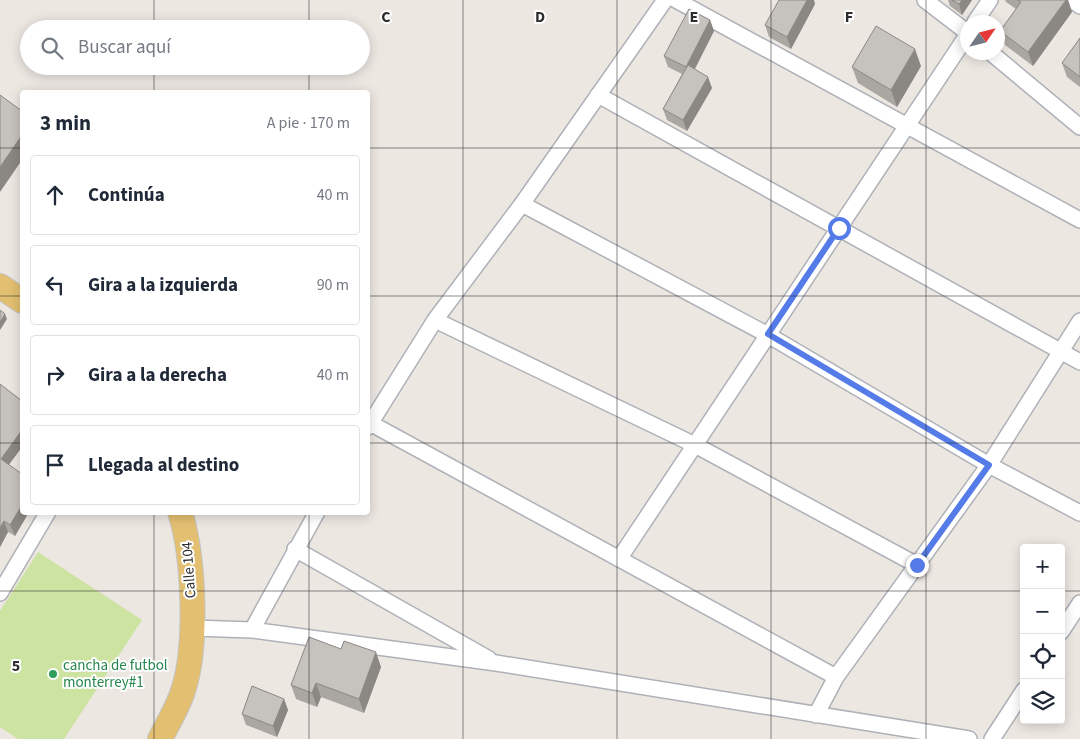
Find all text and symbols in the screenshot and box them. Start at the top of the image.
text: C [381,6,391,28]
text: D [535,6,545,28]
text: E [690,6,698,28]
text: F [845,6,853,28]
north arrow [960,15,1005,60]
search box [20,20,370,75]
icon: search [38,34,66,62]
text: Buscar aquí [78,34,171,61]
text: 3 min [40,108,91,138]
text: A pie · 170 m [267,112,350,134]
icon: ahead [41,181,69,209]
text: Continúa [88,182,165,209]
text: 40 m [317,184,349,206]
route start [828,217,851,240]
icon: left [41,271,69,299]
text: Gira a la izquierda [88,272,238,299]
text: 90 m [317,274,349,296]
icon: right [41,361,69,389]
text: Gira a la derecha [88,362,227,389]
text: 40 m [317,364,349,386]
icon: arrive [41,451,69,479]
text: Llegada al destino [88,452,239,479]
street label: Calle 104 [177,541,201,599]
map controls [1020,544,1065,724]
button: + [1020,544,1065,589]
route end [906,554,929,577]
button: − [1020,589,1065,634]
button: locate [1020,634,1065,679]
text: 5 [12,655,20,677]
place label: cancha de futbol monterrey#1 [63,655,168,693]
marker: cancha de futbol monterrey#1 [47,668,59,680]
button: layers [1020,679,1065,724]

